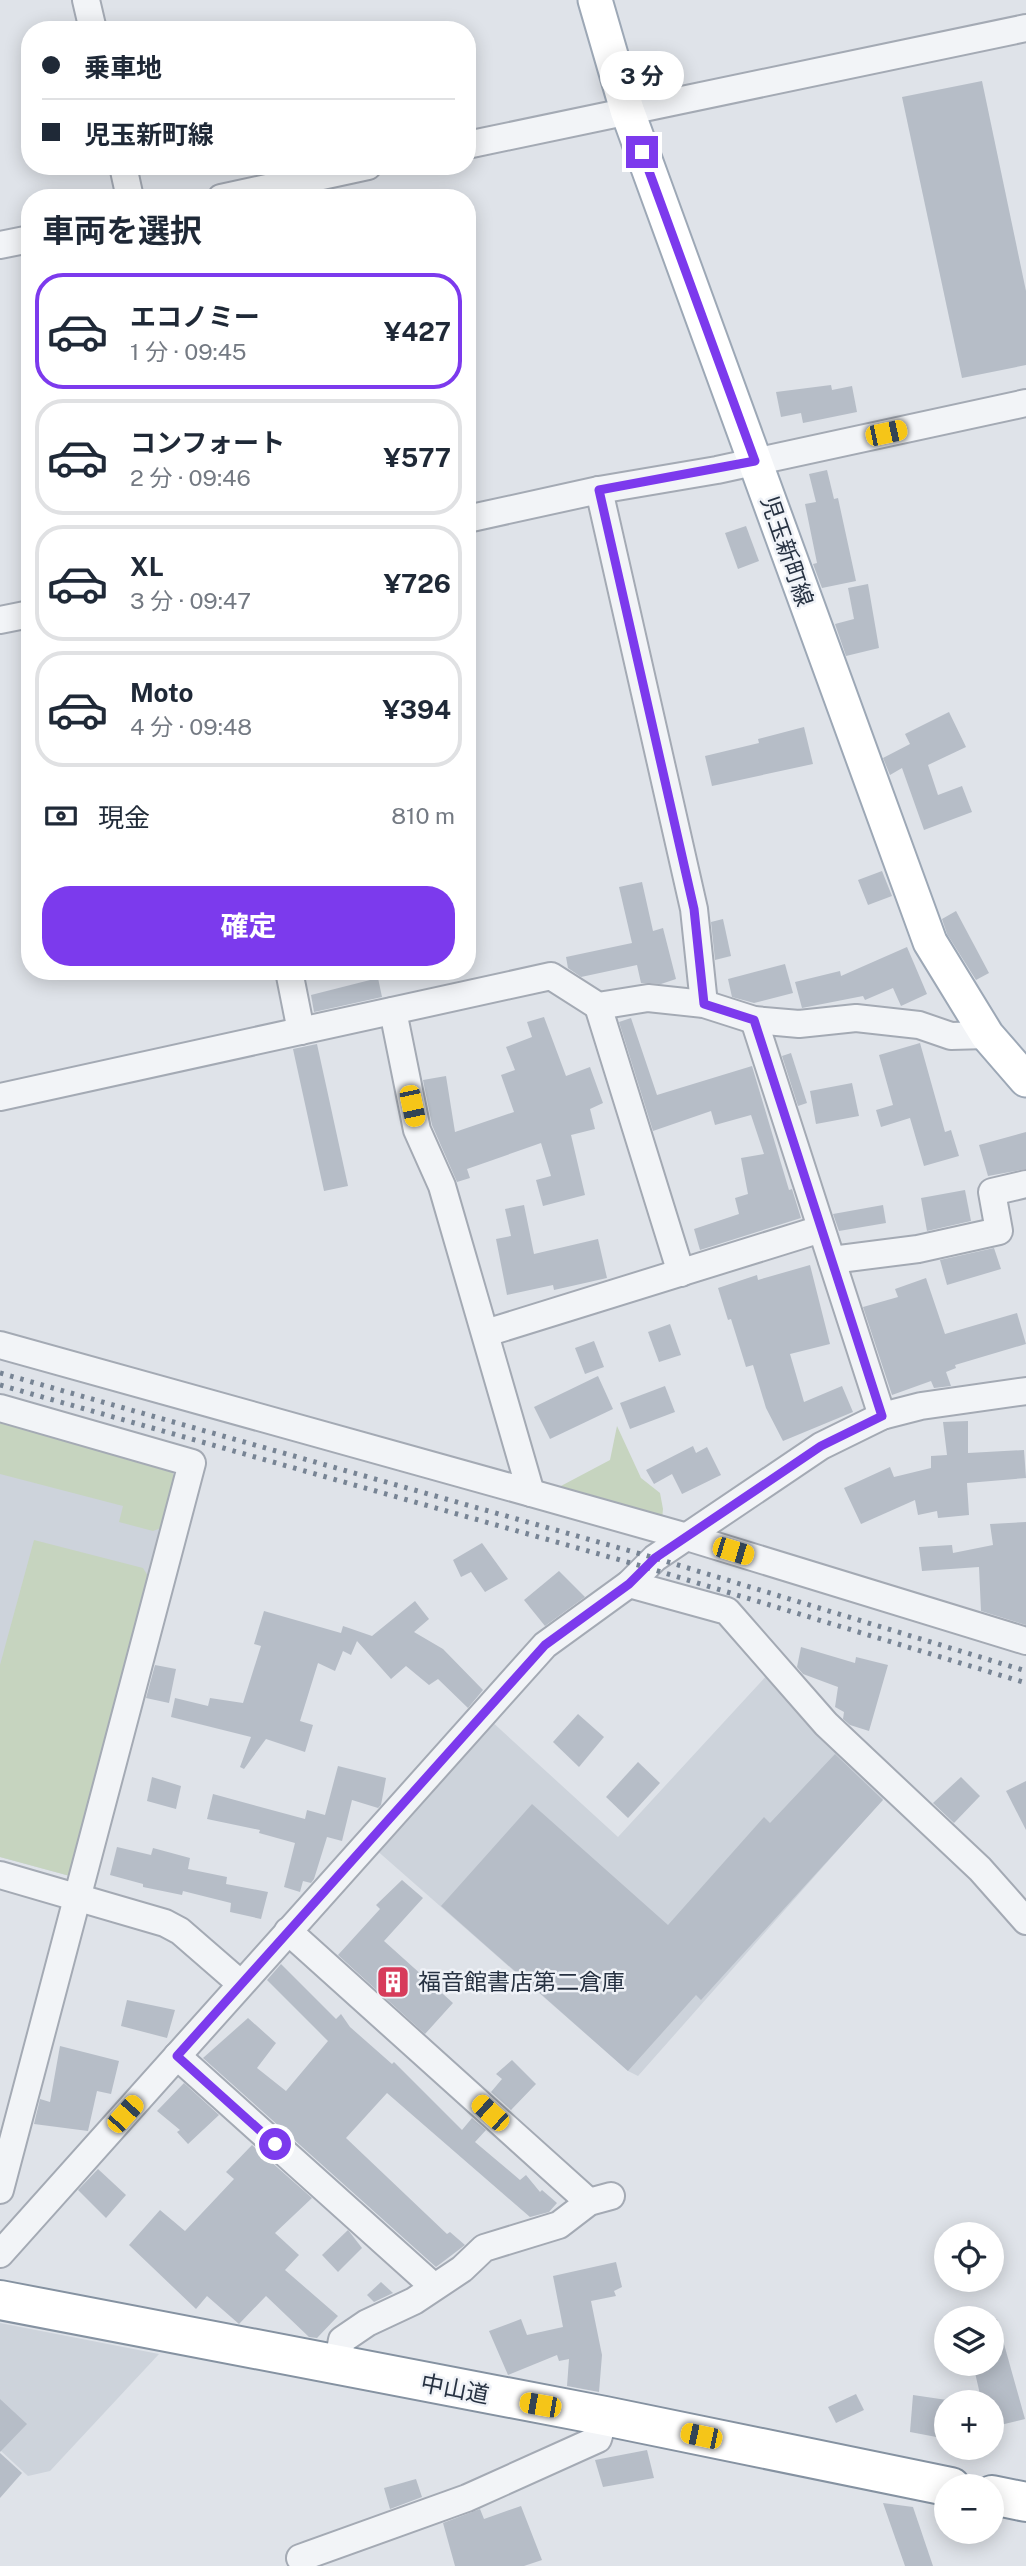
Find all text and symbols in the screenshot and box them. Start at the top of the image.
callout: 3 分 [600,51,684,100]
text: 乗車地 [84,52,162,83]
text: 3 分 [620,62,664,89]
text: 児玉新町線 [84,119,214,150]
route end [626,136,658,168]
text: 車両を選択 [42,212,202,249]
icon: car [46,300,109,363]
text: エコノミー [130,301,260,332]
text: ¥427 [384,316,451,347]
text: 1 分 · 09:45 [130,338,247,365]
car [864,418,909,448]
icon: car [46,426,109,489]
text: コンフォート [130,427,285,458]
text: ¥577 [384,442,451,473]
text: 2 分 · 09:46 [130,464,251,491]
street label: 児玉新町線 [756,492,819,610]
text: XL [130,551,164,582]
icon: car [46,552,109,615]
text: ¥726 [384,568,451,599]
text: 3 分 · 09:47 [130,587,251,614]
text: Moto [130,677,193,708]
icon: car [46,678,109,741]
text: ¥394 [383,694,451,725]
text: 4 分 · 09:48 [130,713,252,740]
icon: cash [42,797,80,835]
text: 現金 [98,802,150,833]
text: 810 m [391,802,455,829]
button: 確定 [42,886,455,966]
car [398,1083,427,1129]
car [710,1535,757,1567]
building icon: 福音館書店第二倉庫 [374,1963,412,2001]
place label: 福音館書店第二倉庫 [418,1968,625,1995]
car [104,2091,147,2137]
car [468,2091,513,2135]
route start [259,2128,291,2160]
map controls [934,2222,1004,2544]
button: locate [934,2222,1004,2292]
button: layers [934,2306,1004,2376]
street label: 中山道 [419,2369,492,2408]
button: + [934,2390,1004,2460]
car [518,2391,563,2419]
car [679,2421,724,2451]
button: − [934,2474,1004,2544]

